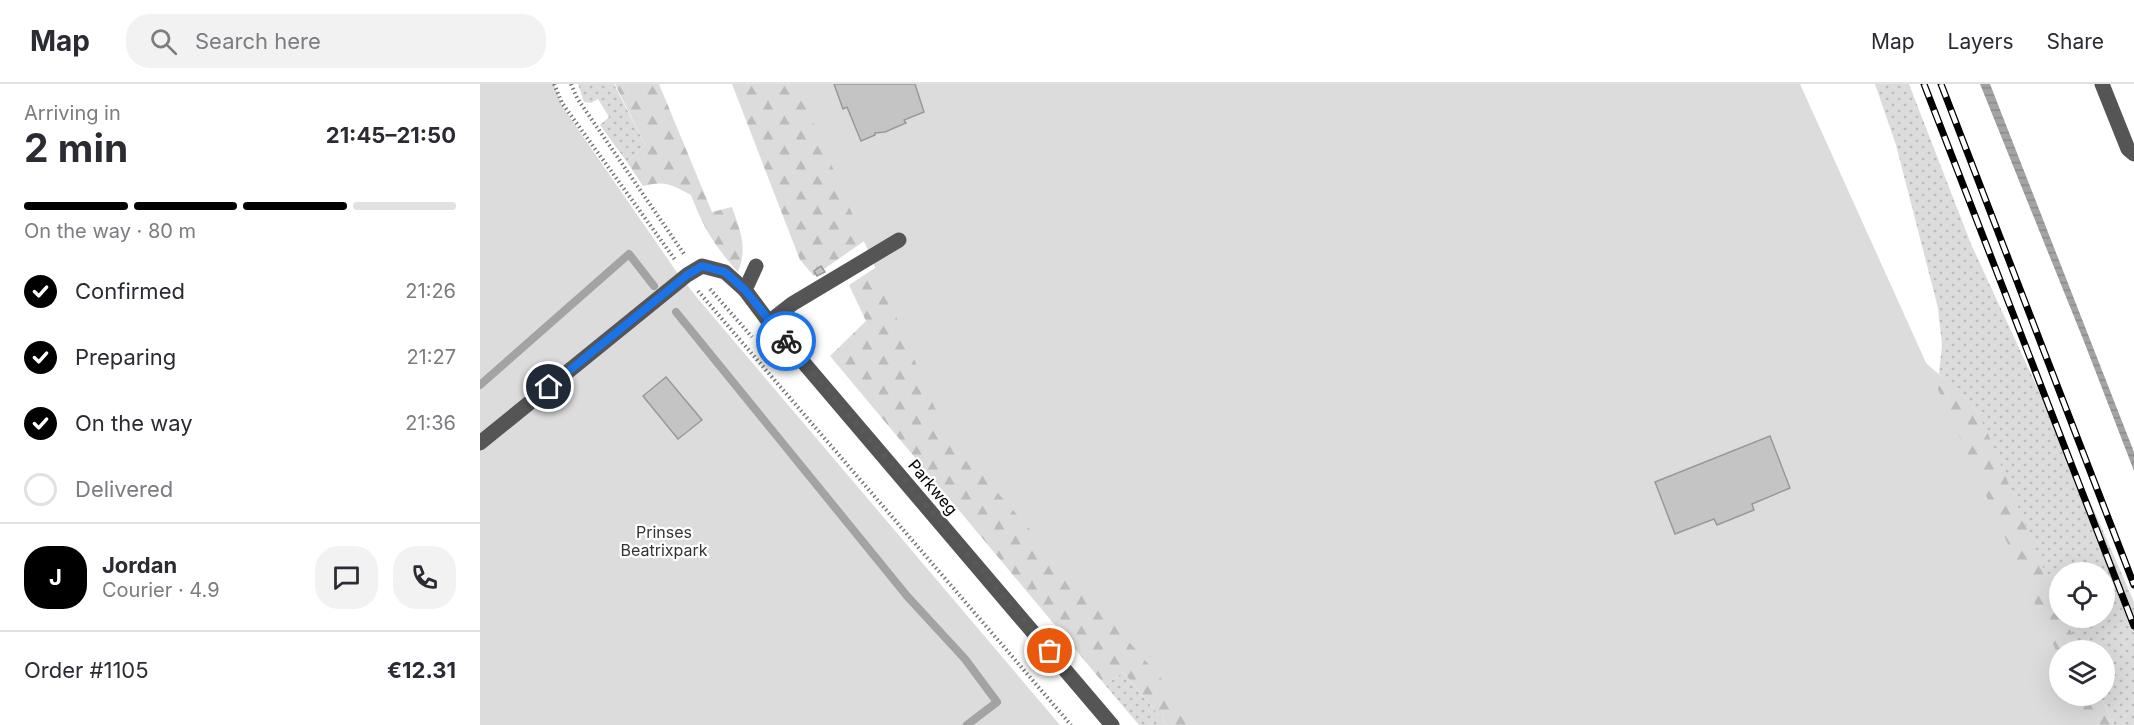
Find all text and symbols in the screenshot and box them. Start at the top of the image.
search box [126,14,546,68]
text: Map [30,24,90,58]
icon: search [147,25,180,58]
text: Search here [195,28,321,54]
text: Map [1871,29,1915,54]
text: Layers [1948,29,2014,54]
text: Share [2047,29,2104,54]
text: Arriving in [24,101,121,125]
text: 21:45–21:50 [326,122,456,148]
text: 2 min [24,124,128,171]
text: On the way · 80 m [24,219,196,243]
icon: check [24,275,57,308]
text: Confirmed [75,278,185,304]
text: 21:26 [405,279,456,303]
courier [756,311,816,371]
icon: bike [770,325,803,358]
icon: check [24,341,57,374]
text: Preparing [75,344,176,370]
text: 21:27 [406,345,456,369]
pin [523,361,574,412]
icon: home [532,370,565,403]
icon: check [24,407,57,440]
text: On the way [75,410,193,436]
text: 21:36 [405,411,456,435]
street label: Parkweg [904,455,962,519]
text: Delivered [75,476,173,502]
park label: Prinses Beatrixpark [620,522,708,560]
button: chat [315,546,378,609]
button: phone [393,546,456,609]
text: Jordan [102,552,177,578]
map controls [2049,562,2115,706]
button: locate [2049,562,2115,628]
text: J [49,564,62,590]
text: Courier · 4.9 [102,578,220,602]
pin [1024,625,1075,676]
icon: bag [1033,634,1066,667]
button: layers [2049,640,2115,706]
text: Order #1105 [24,657,149,683]
text: €12.31 [387,657,456,683]

